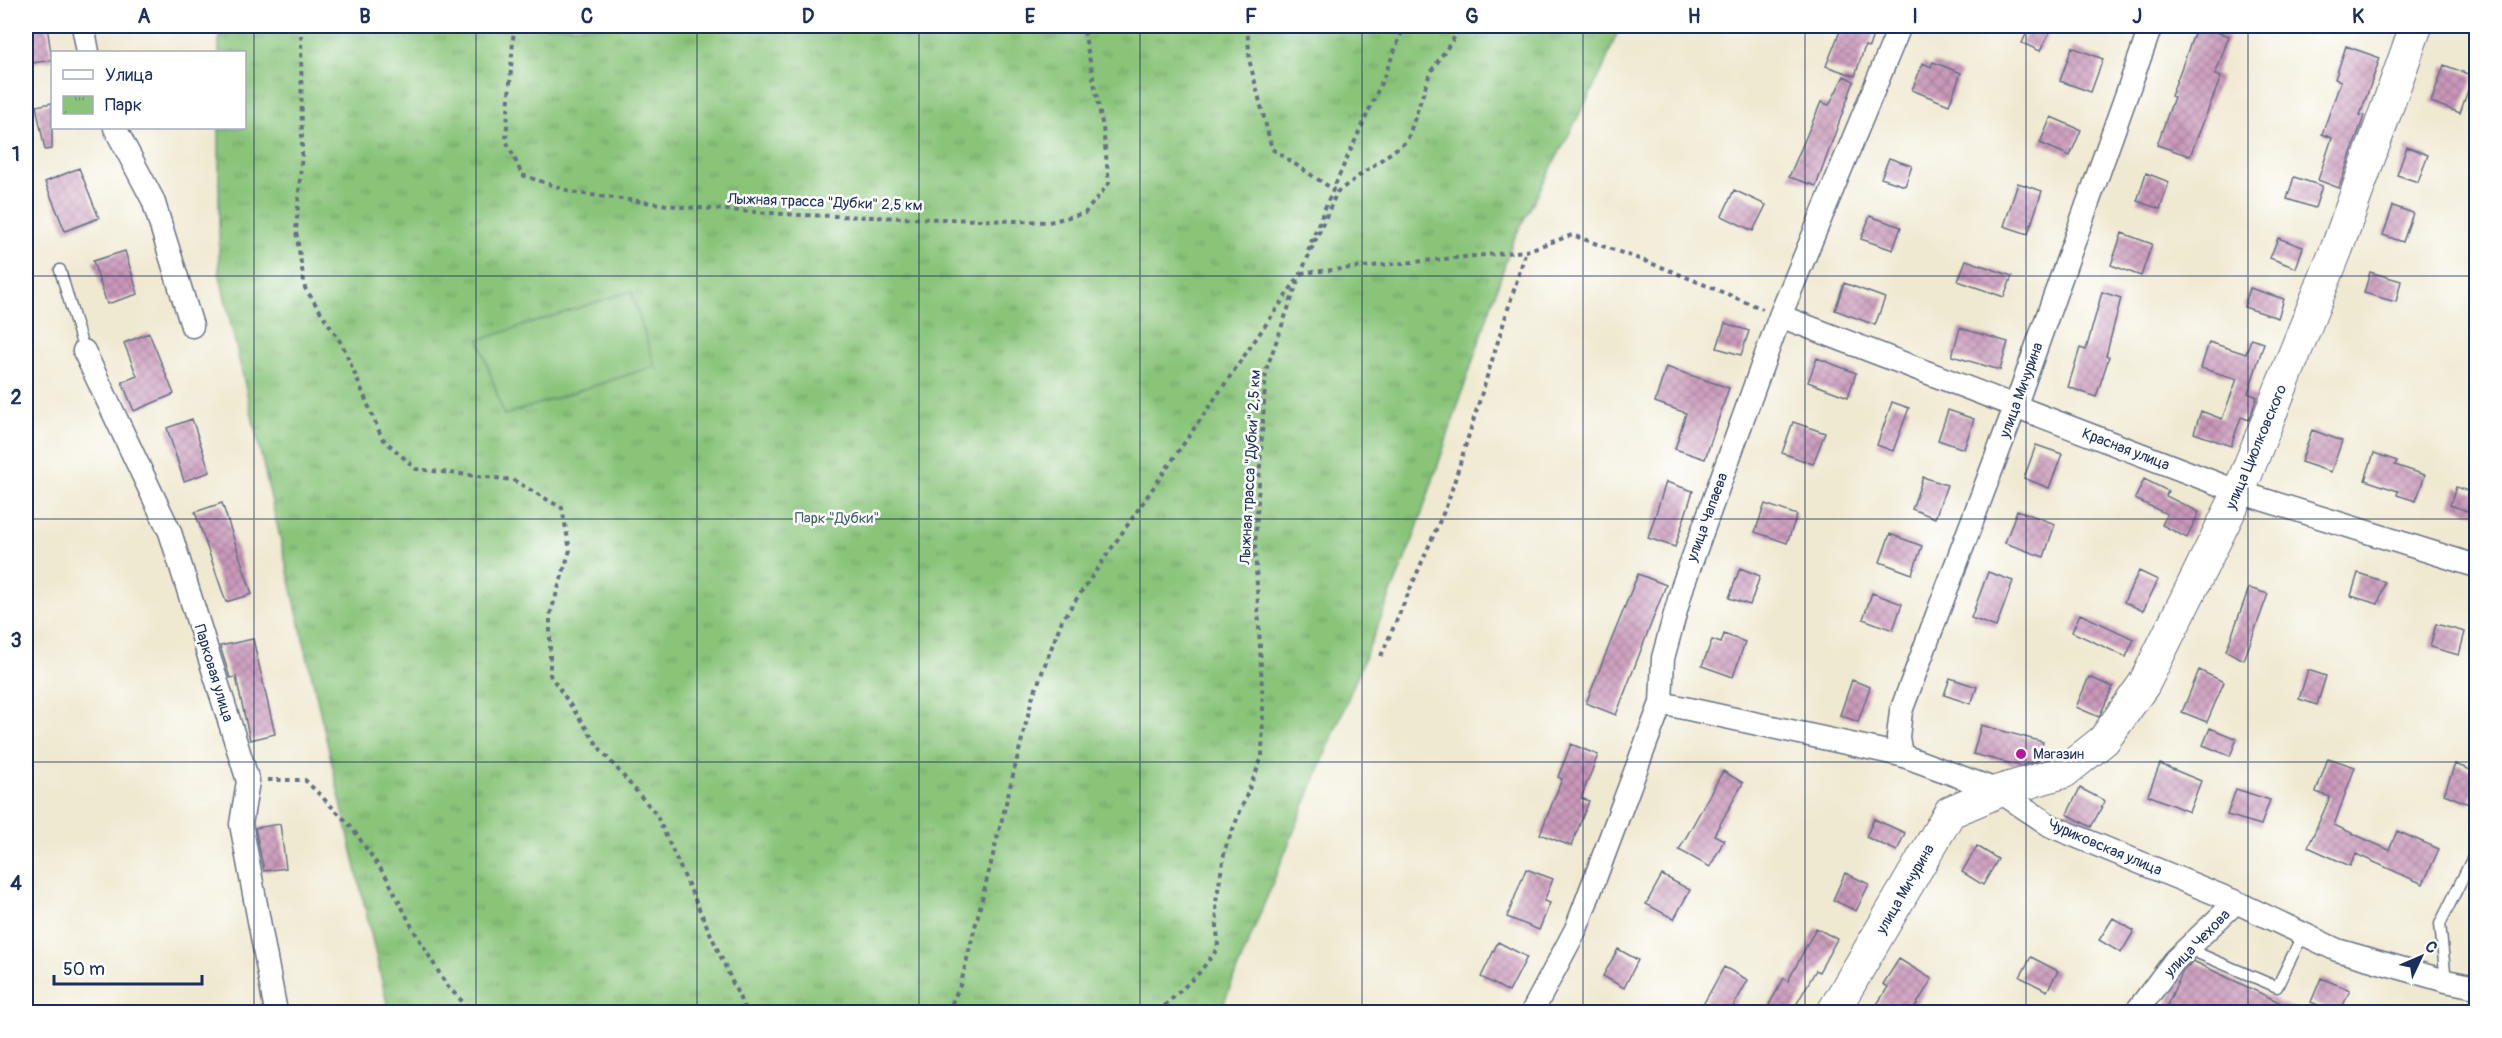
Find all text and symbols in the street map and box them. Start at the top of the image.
text: A [138,4,151,29]
text: B [359,4,371,29]
text: C [581,4,593,29]
text: D [802,4,815,29]
text: E [1025,4,1036,29]
text: F [1245,4,1257,29]
text: G [1465,4,1479,29]
text: H [1688,4,1701,29]
text: I [1912,4,1918,29]
text: J [2132,4,2142,29]
text: K [2352,4,2364,29]
legend [51,51,246,129]
text: Улица [105,64,153,87]
text: Парк [105,94,142,117]
text: 1 [12,142,20,167]
street label: Лыжная трасса "Дубки" 2,5 км [726,190,923,215]
street label: улица Мичурина [1995,340,2048,441]
street label: Лыжная трасса "Дубки" 2,5 км [1236,369,1265,566]
street label: улица Циолковского [2221,382,2291,513]
text: 2 [10,385,22,410]
street label: Красная улица [2079,424,2172,475]
street label: улица Чапаева [1682,470,1732,565]
park label: Парк "Дубки" [795,509,879,528]
street label: Парковая улица [190,622,237,724]
text: 3 [10,628,22,653]
place label: Магазин [2033,745,2084,764]
marker: Магазин [2014,747,2028,761]
street label: Чуриковская улица [2045,815,2165,880]
street label: улица Мичурина [1872,841,1939,938]
text: 4 [10,871,22,896]
street label: улица Чехова [2160,905,2234,982]
north arrow [2391,927,2451,987]
text: С [2420,937,2442,958]
scale bar [54,948,202,986]
text: 50 m [63,958,105,981]

